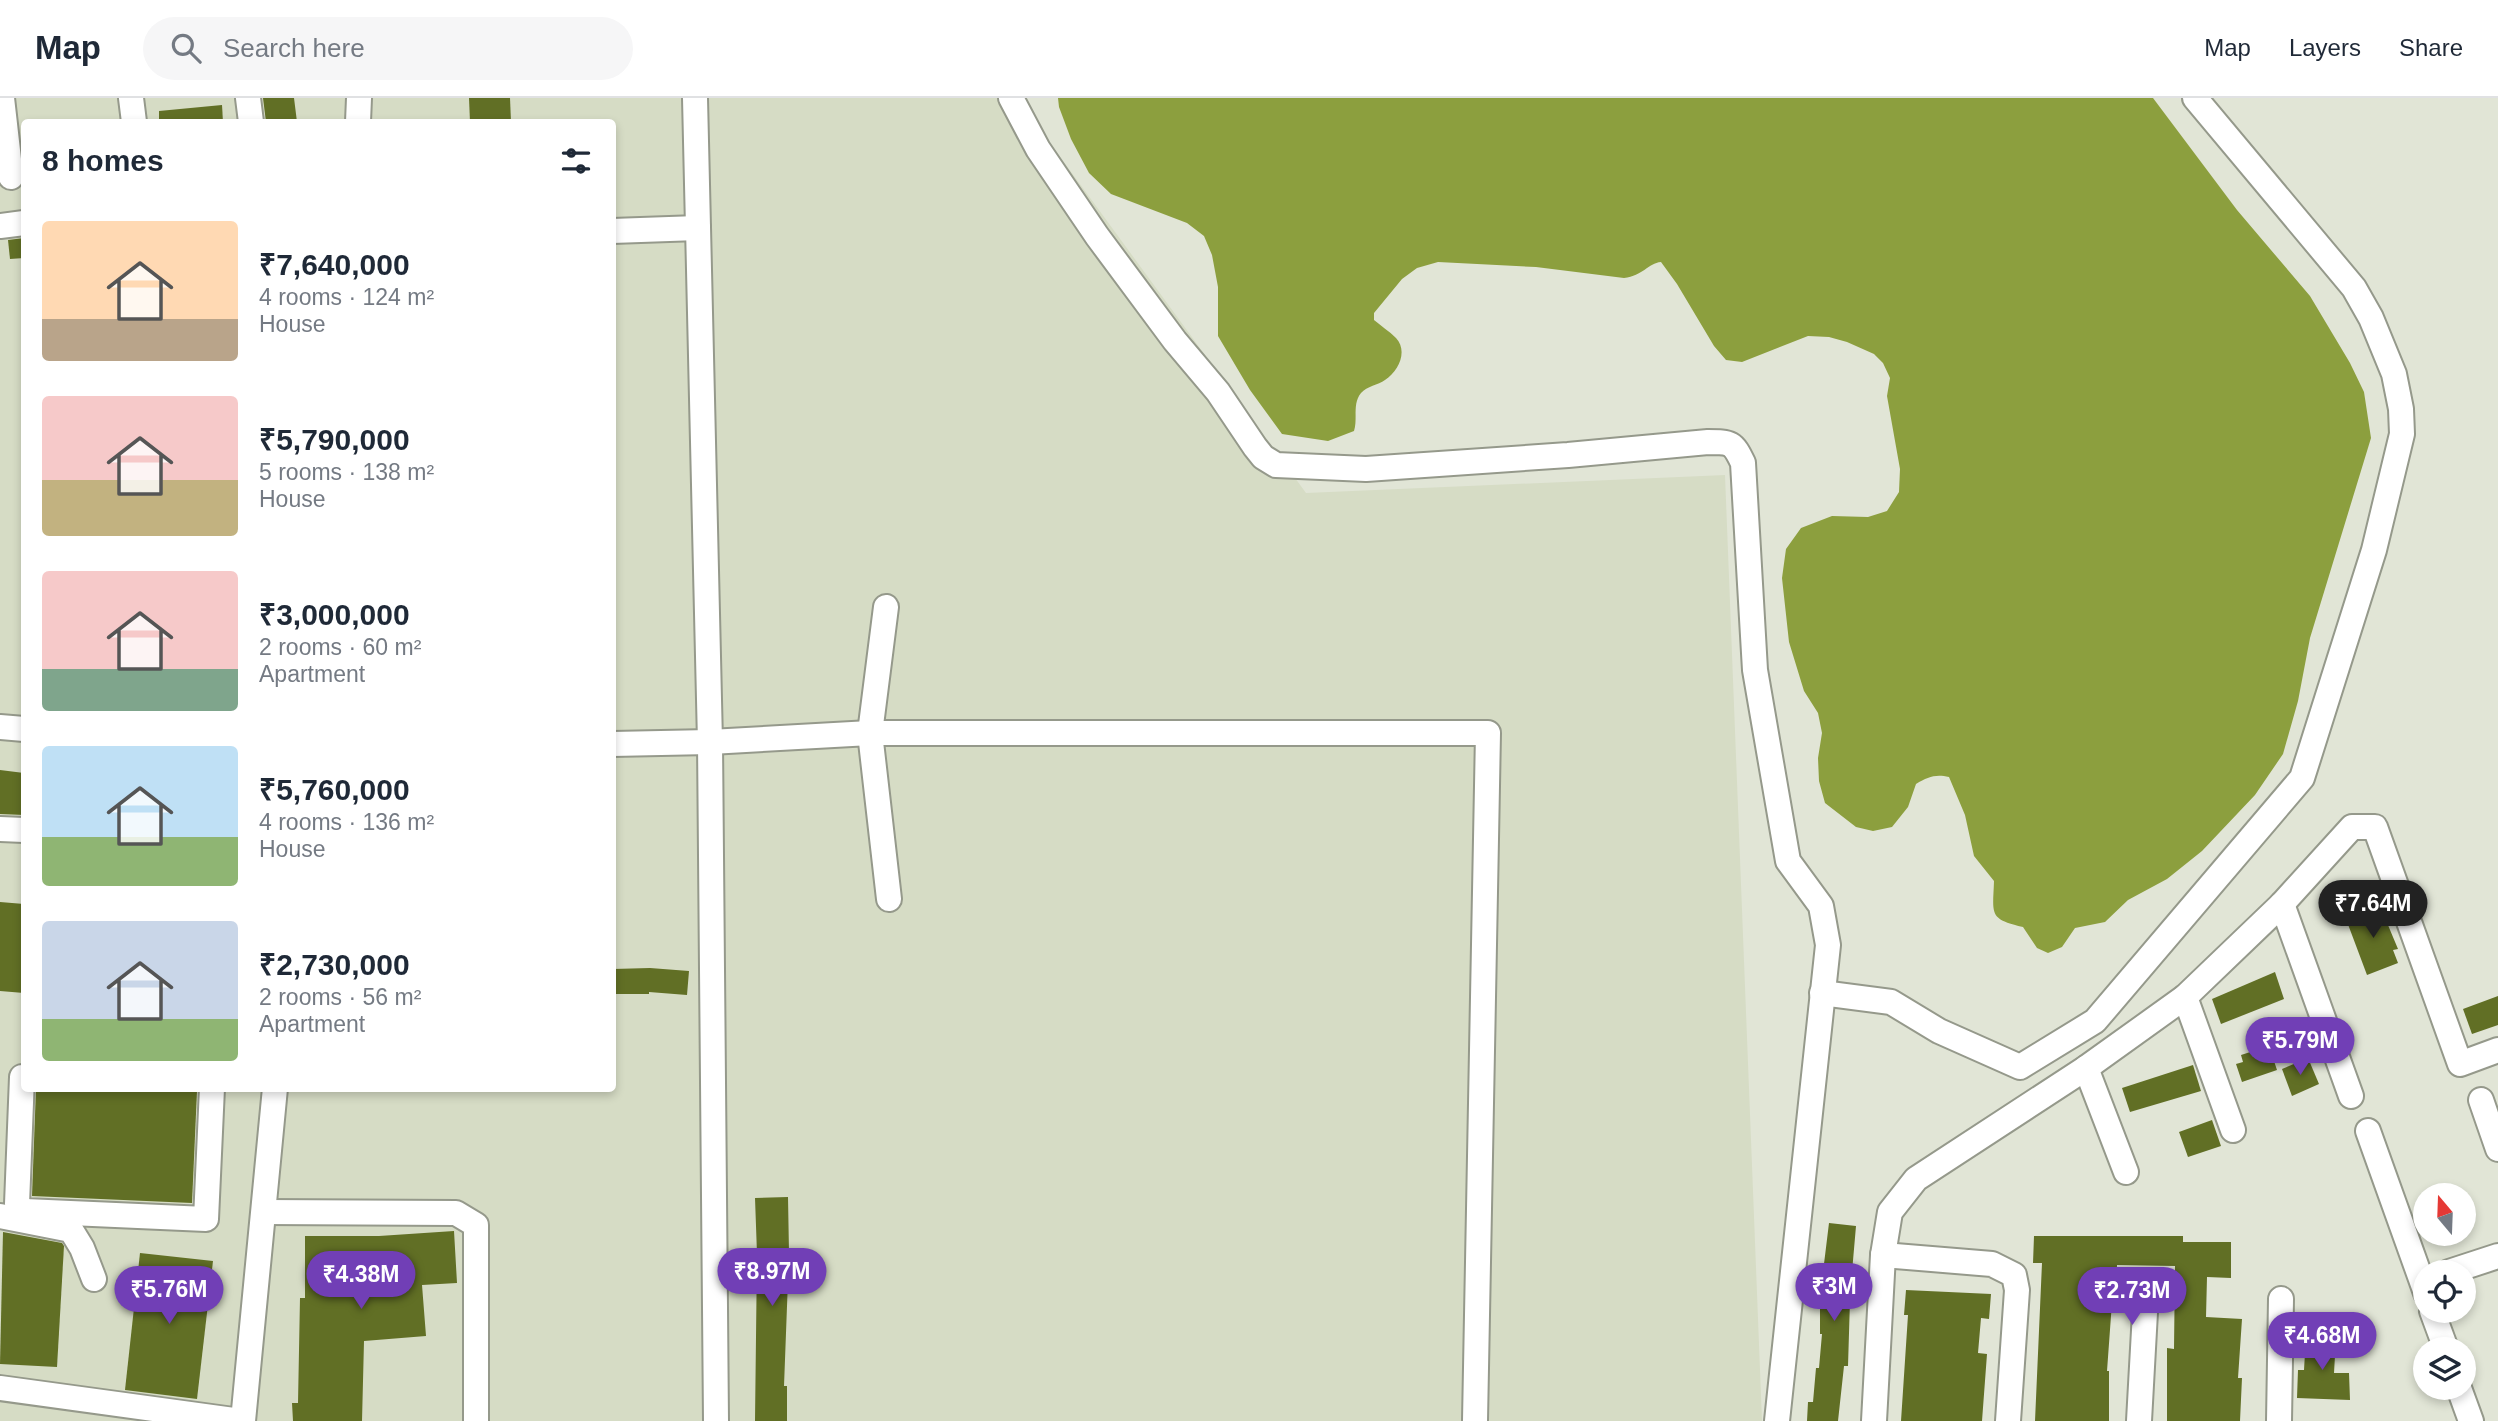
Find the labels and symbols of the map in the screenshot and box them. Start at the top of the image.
pin: ₹7.64M [2316,880,2430,940]
pin: ₹5.79M [2243,1018,2357,1077]
north arrow [2413,1183,2476,1246]
pin: ₹8.97M [715,1248,829,1308]
pin: ₹4.38M [304,1252,418,1311]
pin: ₹3M [1800,1264,1868,1323]
pin: ₹5.76M [112,1266,226,1326]
pin: ₹2.73M [2075,1268,2189,1327]
pin: ₹4.68M [2265,1312,2379,1372]

